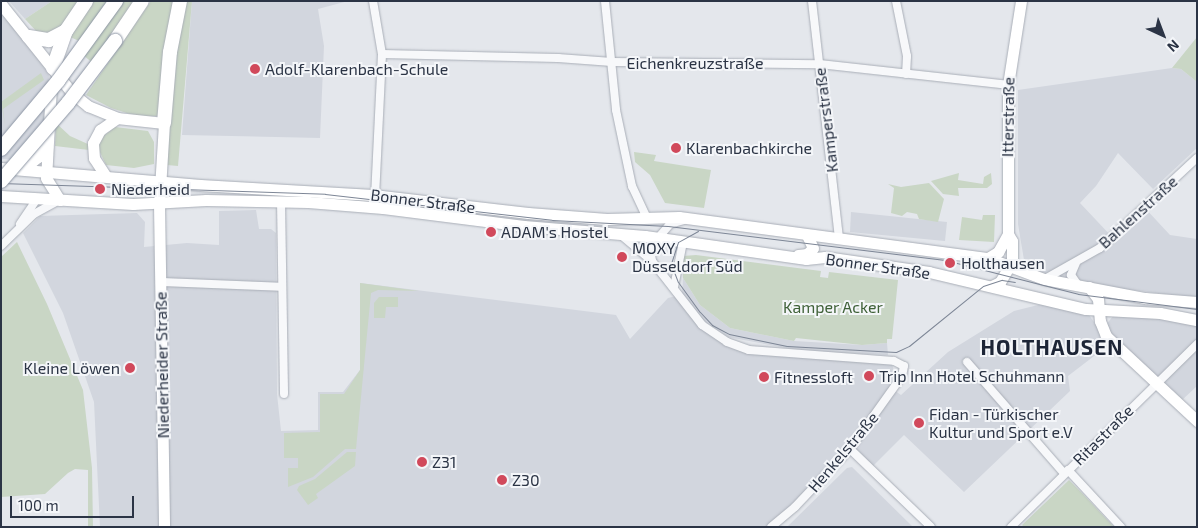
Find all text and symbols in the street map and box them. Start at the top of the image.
north arrow [1138,10,1188,60]
text: N [1164,37,1183,56]
street label: Eichenkreuzstraße [627,53,763,73]
place label: Adolf-Klarenbach-Schule [265,59,448,79]
marker: Adolf-Klarenbach-Schule [249,63,261,75]
street label: Kamperstraße [810,67,842,173]
street label: Itterstraße [998,77,1018,157]
place label: Klarenbachkirche [686,138,812,158]
marker: Klarenbachkirche [670,142,682,154]
street label: Bahlenstraße [1095,172,1181,252]
place label: Niederheid [111,179,190,199]
marker: Niederheid [93,182,107,196]
street label: Bonner Straße [369,185,477,217]
place label: ADAM's Hostel [501,222,608,242]
marker: ADAM's Hostel [485,226,497,238]
place label: MOXY Düsseldorf Süd [632,238,743,276]
street label: Bonner Straße [824,249,932,283]
marker: MOXY Düsseldorf Süd [616,251,628,263]
place label: Holthausen [961,253,1045,273]
marker: Holthausen [943,256,957,270]
street label: Niederheider Straße [151,291,173,439]
park label: Kamper Acker [783,297,883,317]
district label: HOLTHAUSEN [979,334,1125,360]
place label: Kleine Löwen [24,358,120,378]
marker: Kleine Löwen [124,362,136,374]
place label: Trip Inn Hotel Schuhmann [879,366,1065,386]
place label: Fitnessloft [774,367,853,387]
marker: Trip Inn Hotel Schuhmann [863,370,875,382]
marker: Fitnessloft [758,371,770,383]
street label: Ritastraße [1069,401,1137,469]
place label: Fidan - Türkischer Kultur und Sport e.V [929,404,1073,442]
street label: Henkelstraße [804,408,882,496]
marker: Fidan - Türkischer Kultur und Sport e.V [913,417,925,429]
place label: Z31 [432,452,456,472]
marker: Z31 [416,456,428,468]
place label: Z30 [512,470,540,490]
marker: Z30 [496,474,508,486]
scale bar [12,486,136,518]
text: 100 m [18,496,59,514]

